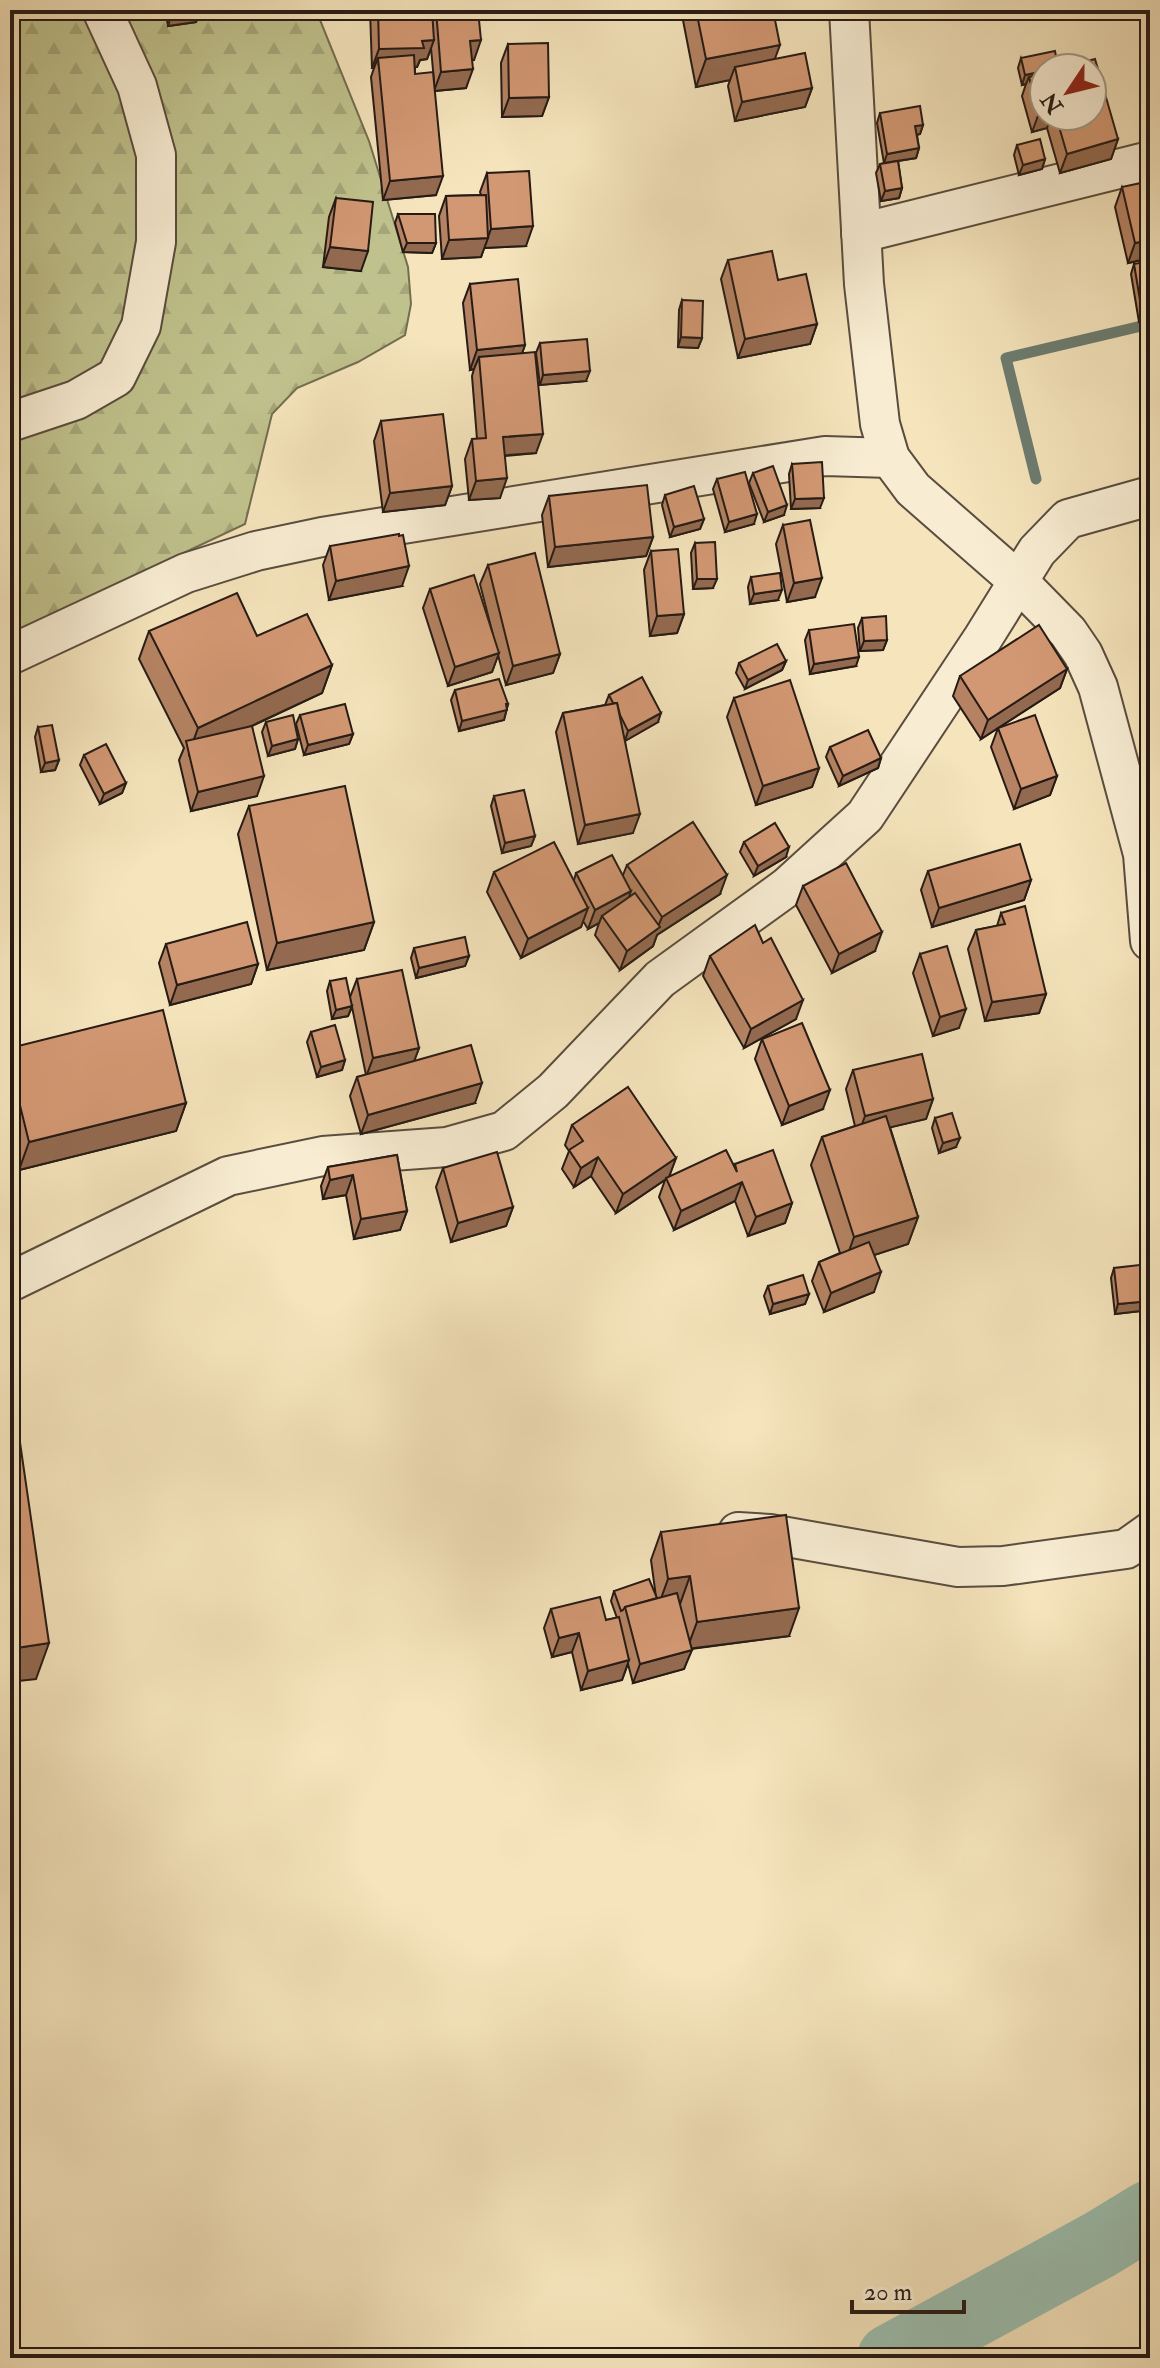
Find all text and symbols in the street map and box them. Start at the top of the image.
north arrow [1028,52,1108,132]
text: N [1035,87,1070,120]
scale bar [852,2264,964,2314]
text: 20 m [864,2277,913,2308]

